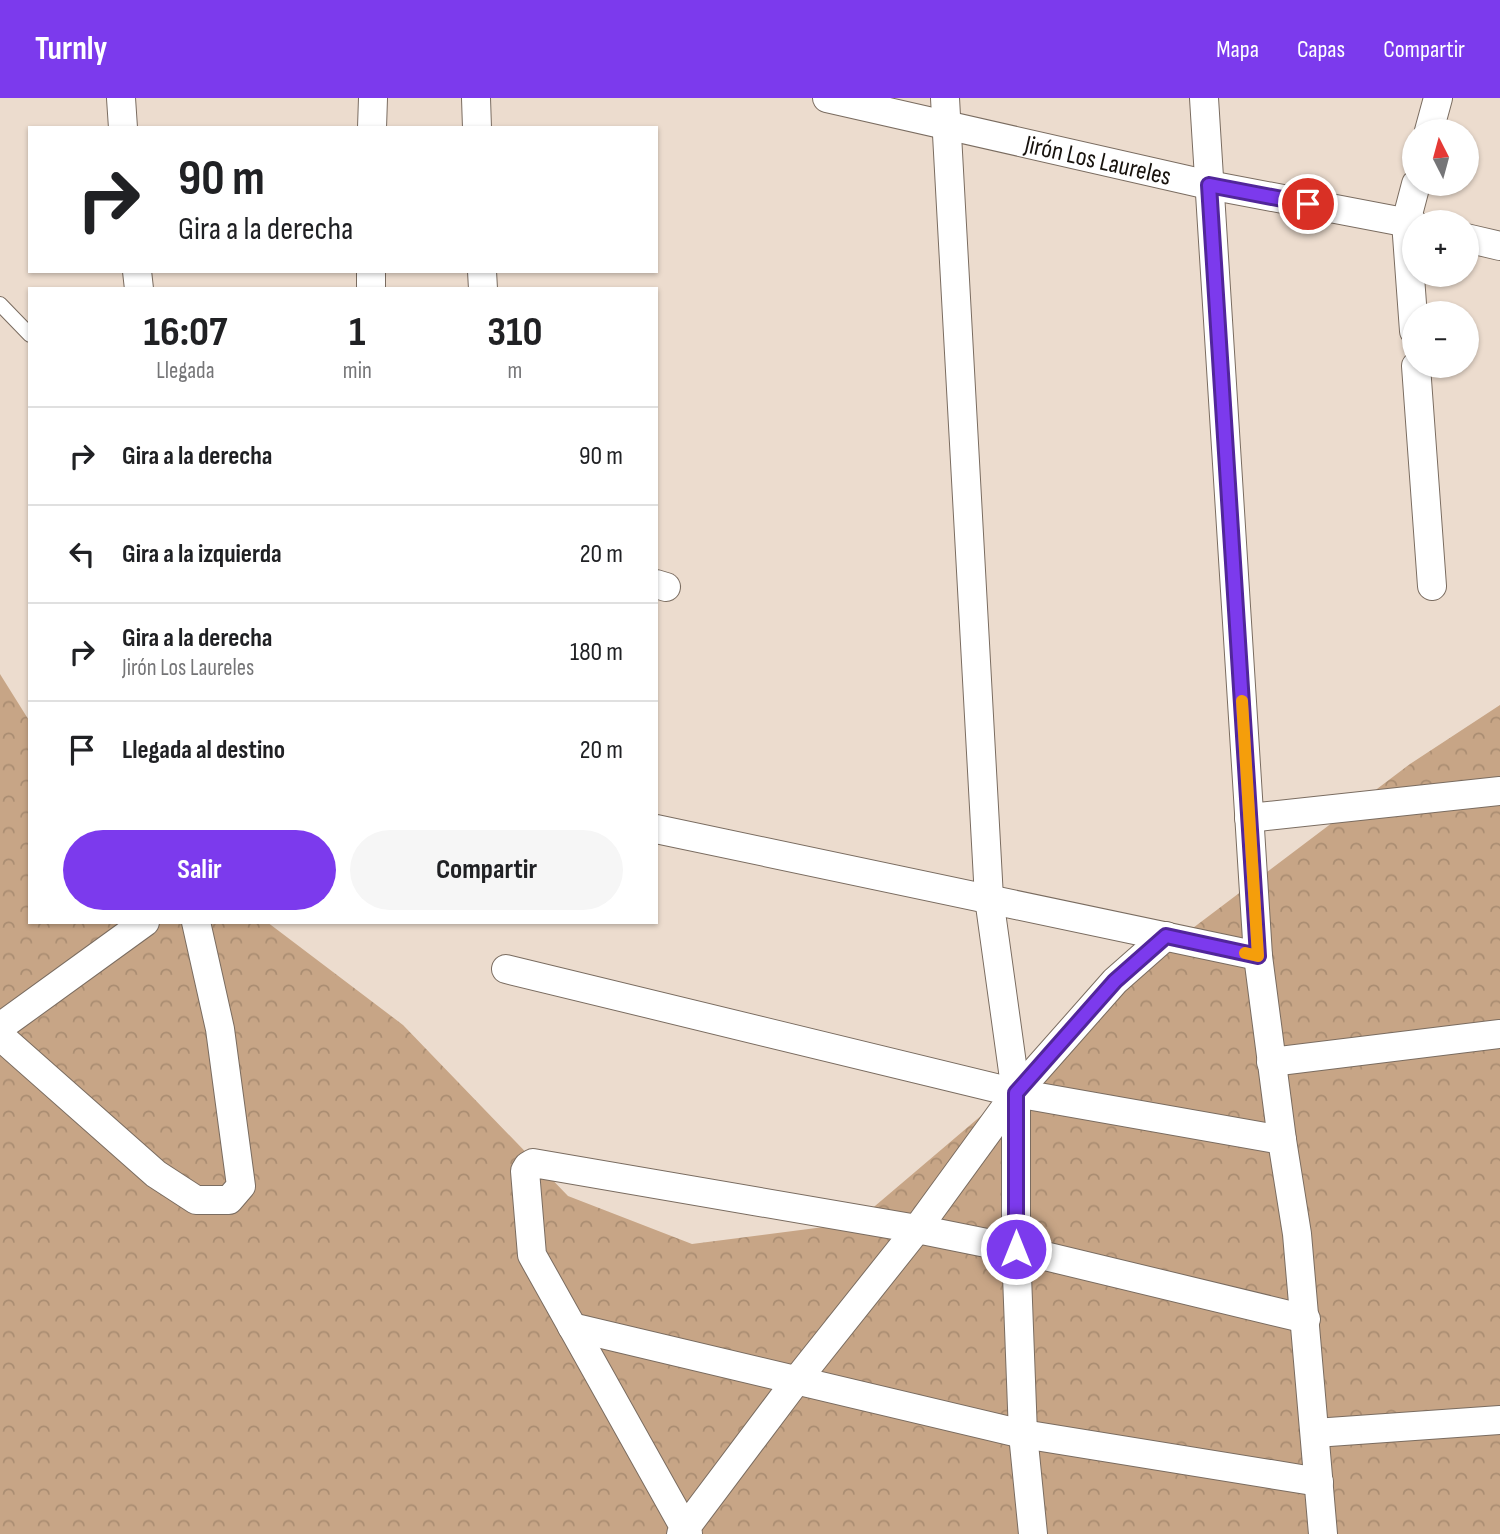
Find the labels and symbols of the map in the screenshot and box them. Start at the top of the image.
north arrow [1402,119,1479,196]
street label: Jirón Los Laureles [1020,129,1174,193]
pin [1278,174,1338,234]
position arrow [979,1212,1053,1286]

